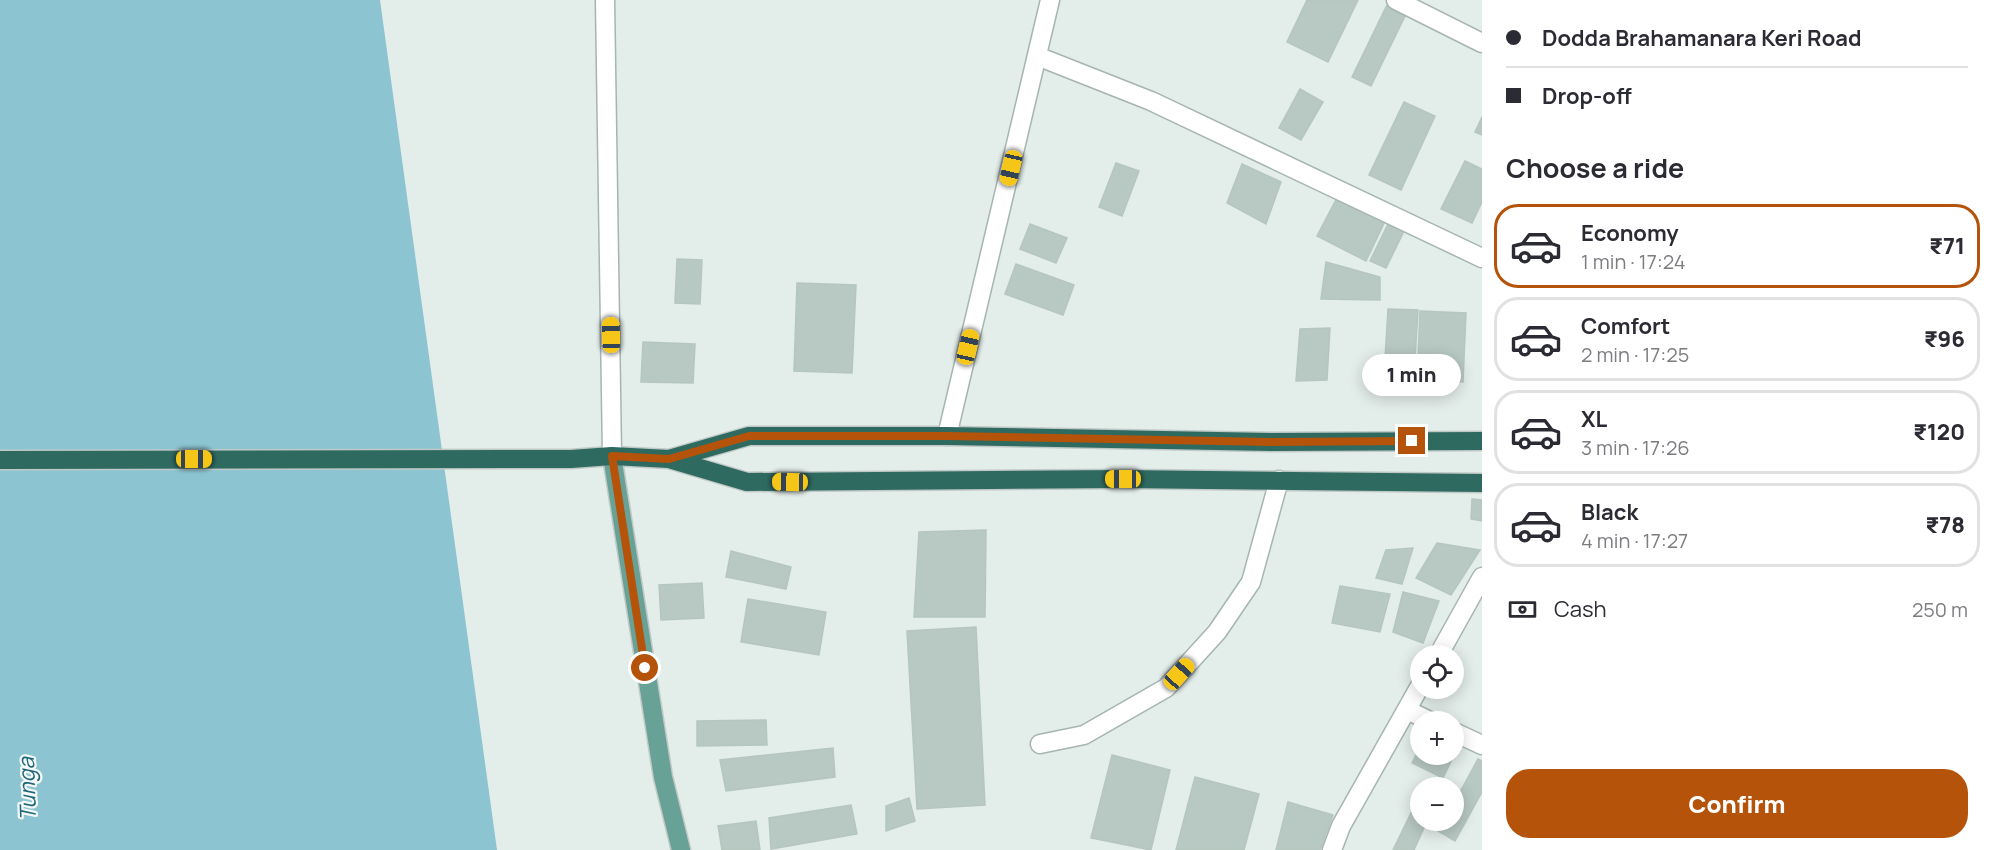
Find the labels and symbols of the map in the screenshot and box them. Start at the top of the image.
car [998,148,1024,188]
car [602,317,620,353]
car [955,327,981,367]
callout: 1 min [1362,354,1462,396]
route end [1398,427,1425,454]
car [176,450,212,468]
car [1105,470,1141,488]
car [772,473,808,491]
route start [631,654,658,681]
car [1160,655,1198,693]
water label: Tunga [11,755,43,821]

